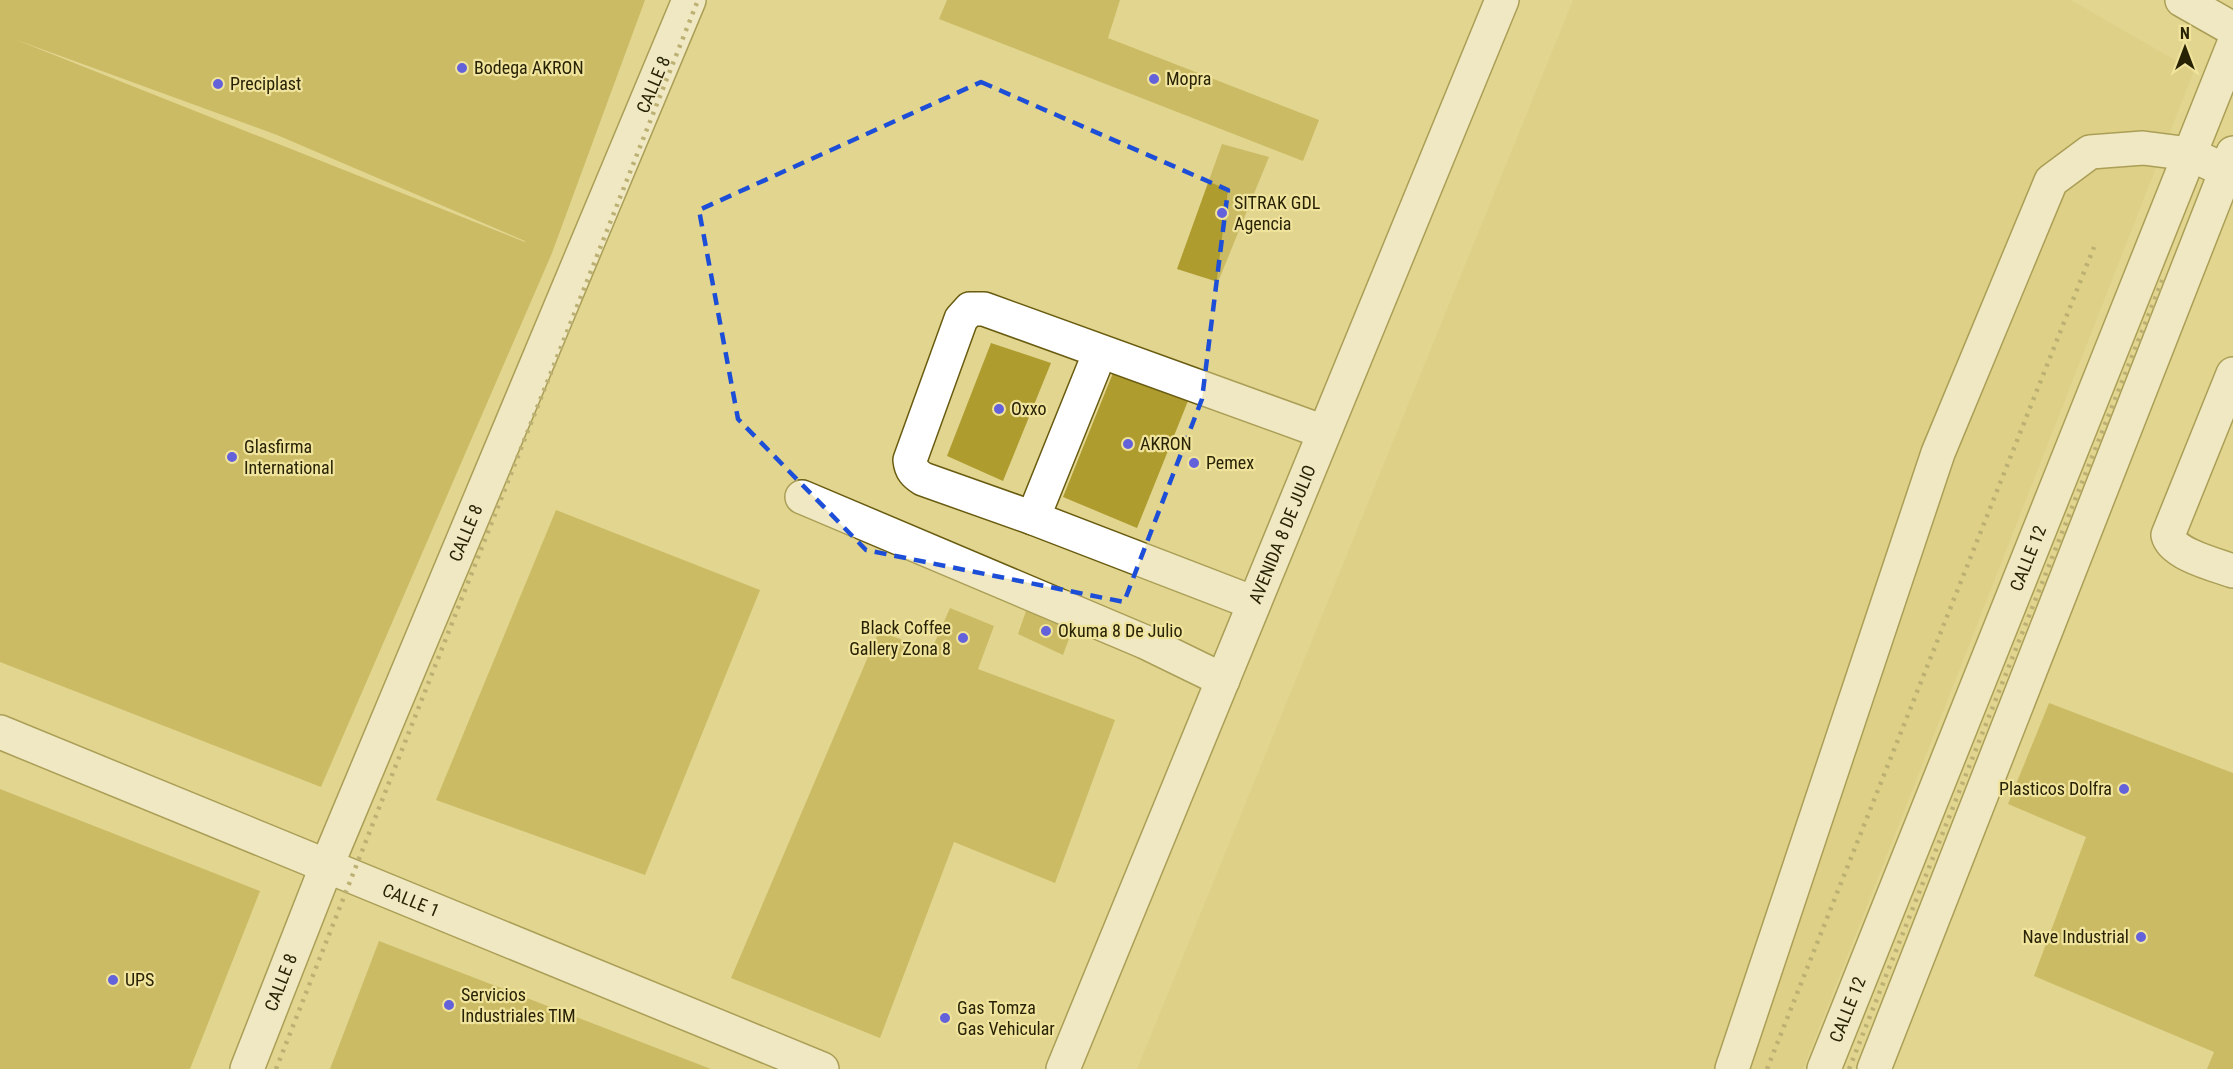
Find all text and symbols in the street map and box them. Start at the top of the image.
north arrow [2155,18,2215,78]
text: N [2180,24,2190,43]
street label: CALLE 8 [632,53,674,116]
place label: Bodega AKRON [474,57,584,78]
marker: Bodega AKRON [455,61,469,75]
place label: Mopra [1166,68,1211,89]
marker: Mopra [1147,72,1161,86]
place label: Preciplast [230,73,301,94]
marker: Preciplast [211,77,225,91]
place label: SITRAK GDL Agencia [1234,192,1321,234]
marker: SITRAK GDL Agencia [1215,206,1229,220]
place label: Oxxo [1011,398,1046,419]
marker: Oxxo [992,402,1006,416]
place label: AKRON [1140,433,1192,454]
place label: Glasfirma International [244,436,334,478]
marker: AKRON [1121,437,1135,451]
marker: Glasfirma International [225,450,239,464]
place label: Pemex [1206,452,1254,473]
marker: Pemex [1187,456,1201,470]
street label: AVENIDA 8 DE JULIO [1244,462,1320,607]
street label: CALLE 8 [444,501,487,564]
street label: CALLE 12 [2005,522,2050,594]
place label: Black Coffee Gallery Zona 8 [849,617,951,659]
place label: Okuma 8 De Julio [1058,620,1183,641]
marker: Okuma 8 De Julio [1039,624,1053,638]
marker: Black Coffee Gallery Zona 8 [956,631,970,645]
place label: Plasticos Dolfra [1999,778,2112,799]
marker: Plasticos Dolfra [2117,782,2131,796]
street label: CALLE 1 [379,879,443,921]
place label: Nave Industrial [2022,926,2129,947]
marker: Nave Industrial [2134,930,2148,944]
street label: CALLE 8 [260,951,301,1014]
place label: UPS [125,969,154,990]
marker: UPS [106,973,120,987]
street label: CALLE 12 [1825,974,1870,1045]
place label: Servicios Industriales TIM [461,984,576,1026]
place label: Gas Tomza Gas Vehicular [957,997,1055,1039]
marker: Servicios Industriales TIM [442,998,456,1012]
marker: Gas Tomza Gas Vehicular [938,1011,952,1025]

